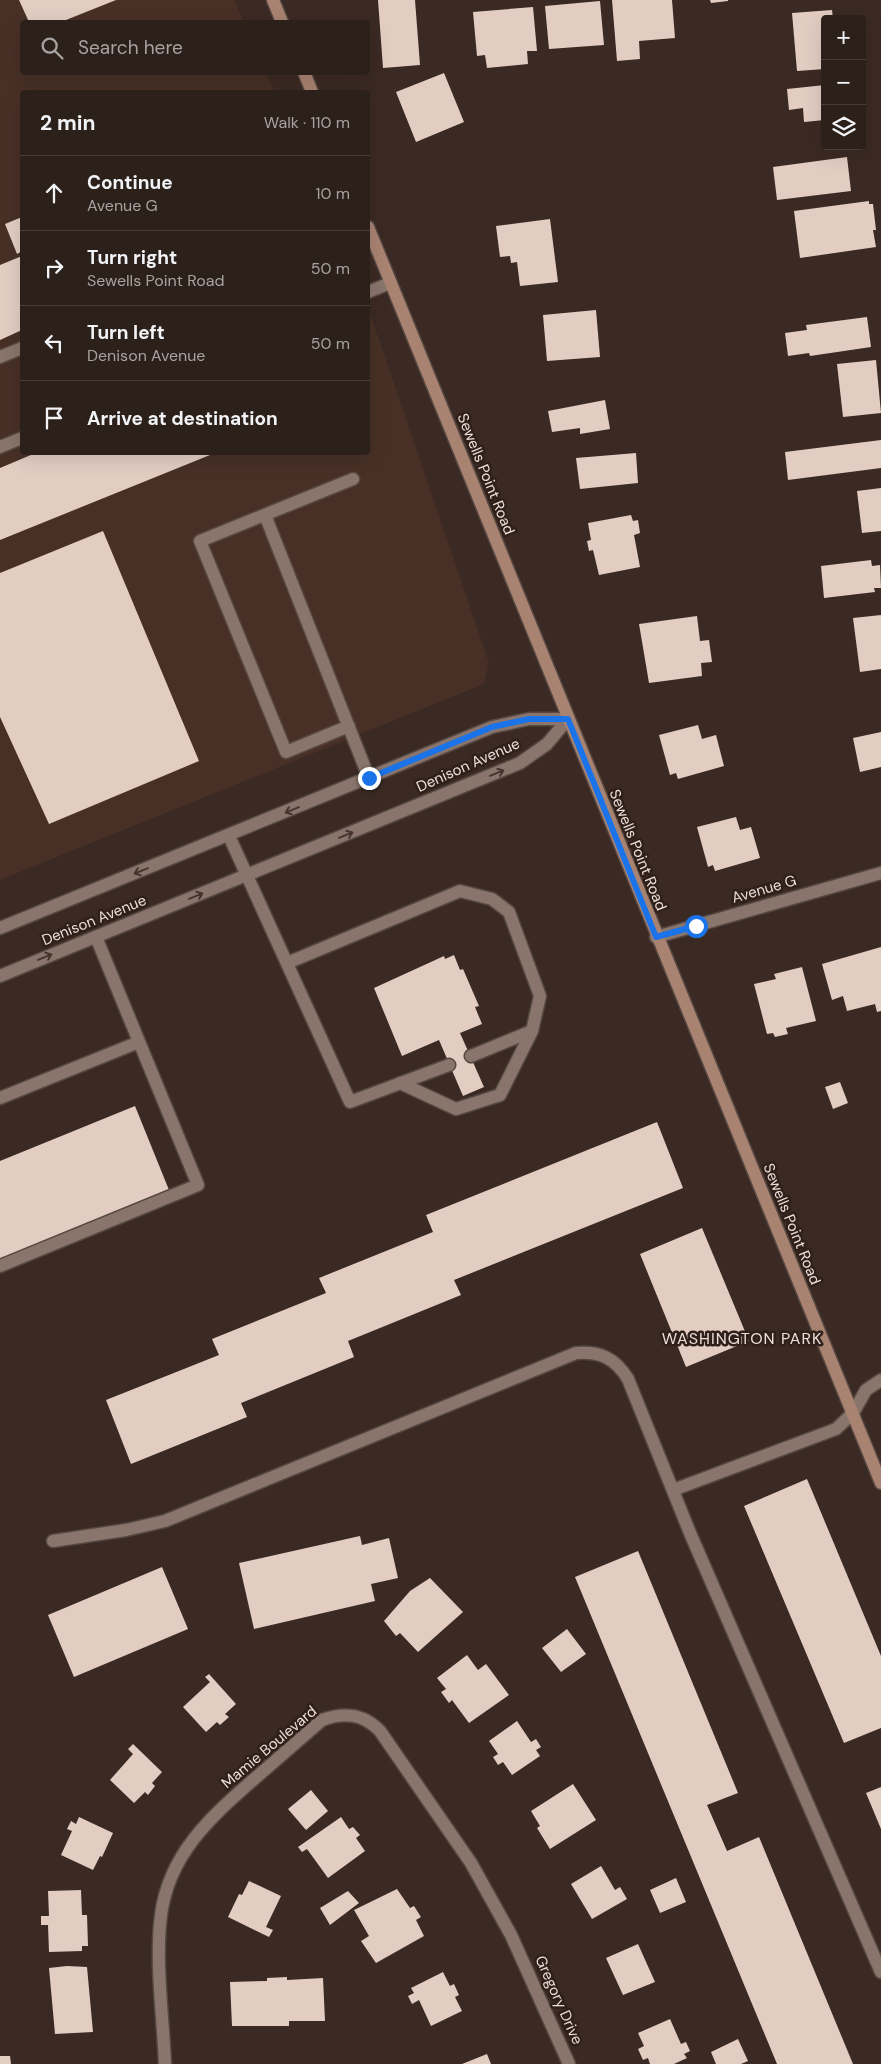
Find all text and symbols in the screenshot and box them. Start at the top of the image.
map controls [821,15,866,150]
button: + [821,15,866,60]
search box [20,20,370,75]
icon: search [38,34,66,62]
text: Search here [78,35,183,60]
button: − [821,60,866,105]
button: layers [821,105,866,150]
text: 2 min [40,109,96,137]
text: Walk · 110 m [264,112,350,133]
text: Continue [87,170,173,195]
icon: ahead [40,179,68,207]
text: 10 m [316,183,350,204]
text: Avenue G [87,195,158,216]
text: Turn right [87,245,177,270]
icon: right [40,254,68,282]
text: 50 m [311,258,350,279]
text: Sewells Point Road [87,270,225,291]
text: Turn left [87,320,165,345]
icon: left [40,329,68,357]
text: 50 m [311,333,350,354]
text: Denison Avenue [87,345,205,366]
icon: arrive [40,404,68,432]
text: Arrive at destination [87,406,278,431]
street label: Sewells Point Road [453,410,519,538]
street label: Denison Avenue [413,733,523,797]
route end [358,767,381,790]
one-way arrow [488,768,504,777]
street label: Sewells Point Road [605,786,671,914]
one-way arrow [285,806,300,816]
one-way arrow [338,829,353,839]
one-way arrow [134,867,150,876]
street label: Avenue G [729,870,799,908]
street label: Denison Avenue [39,890,149,950]
one-way arrow [188,891,203,900]
route start [685,915,708,938]
one-way arrow [37,952,52,962]
street label: Sewells Point Road [759,1160,825,1288]
district label: WASHINGTON PARK [662,1328,822,1349]
street label: Mamie Boulevard [217,1701,321,1793]
street label: Gregory Drive [530,1952,588,2048]

